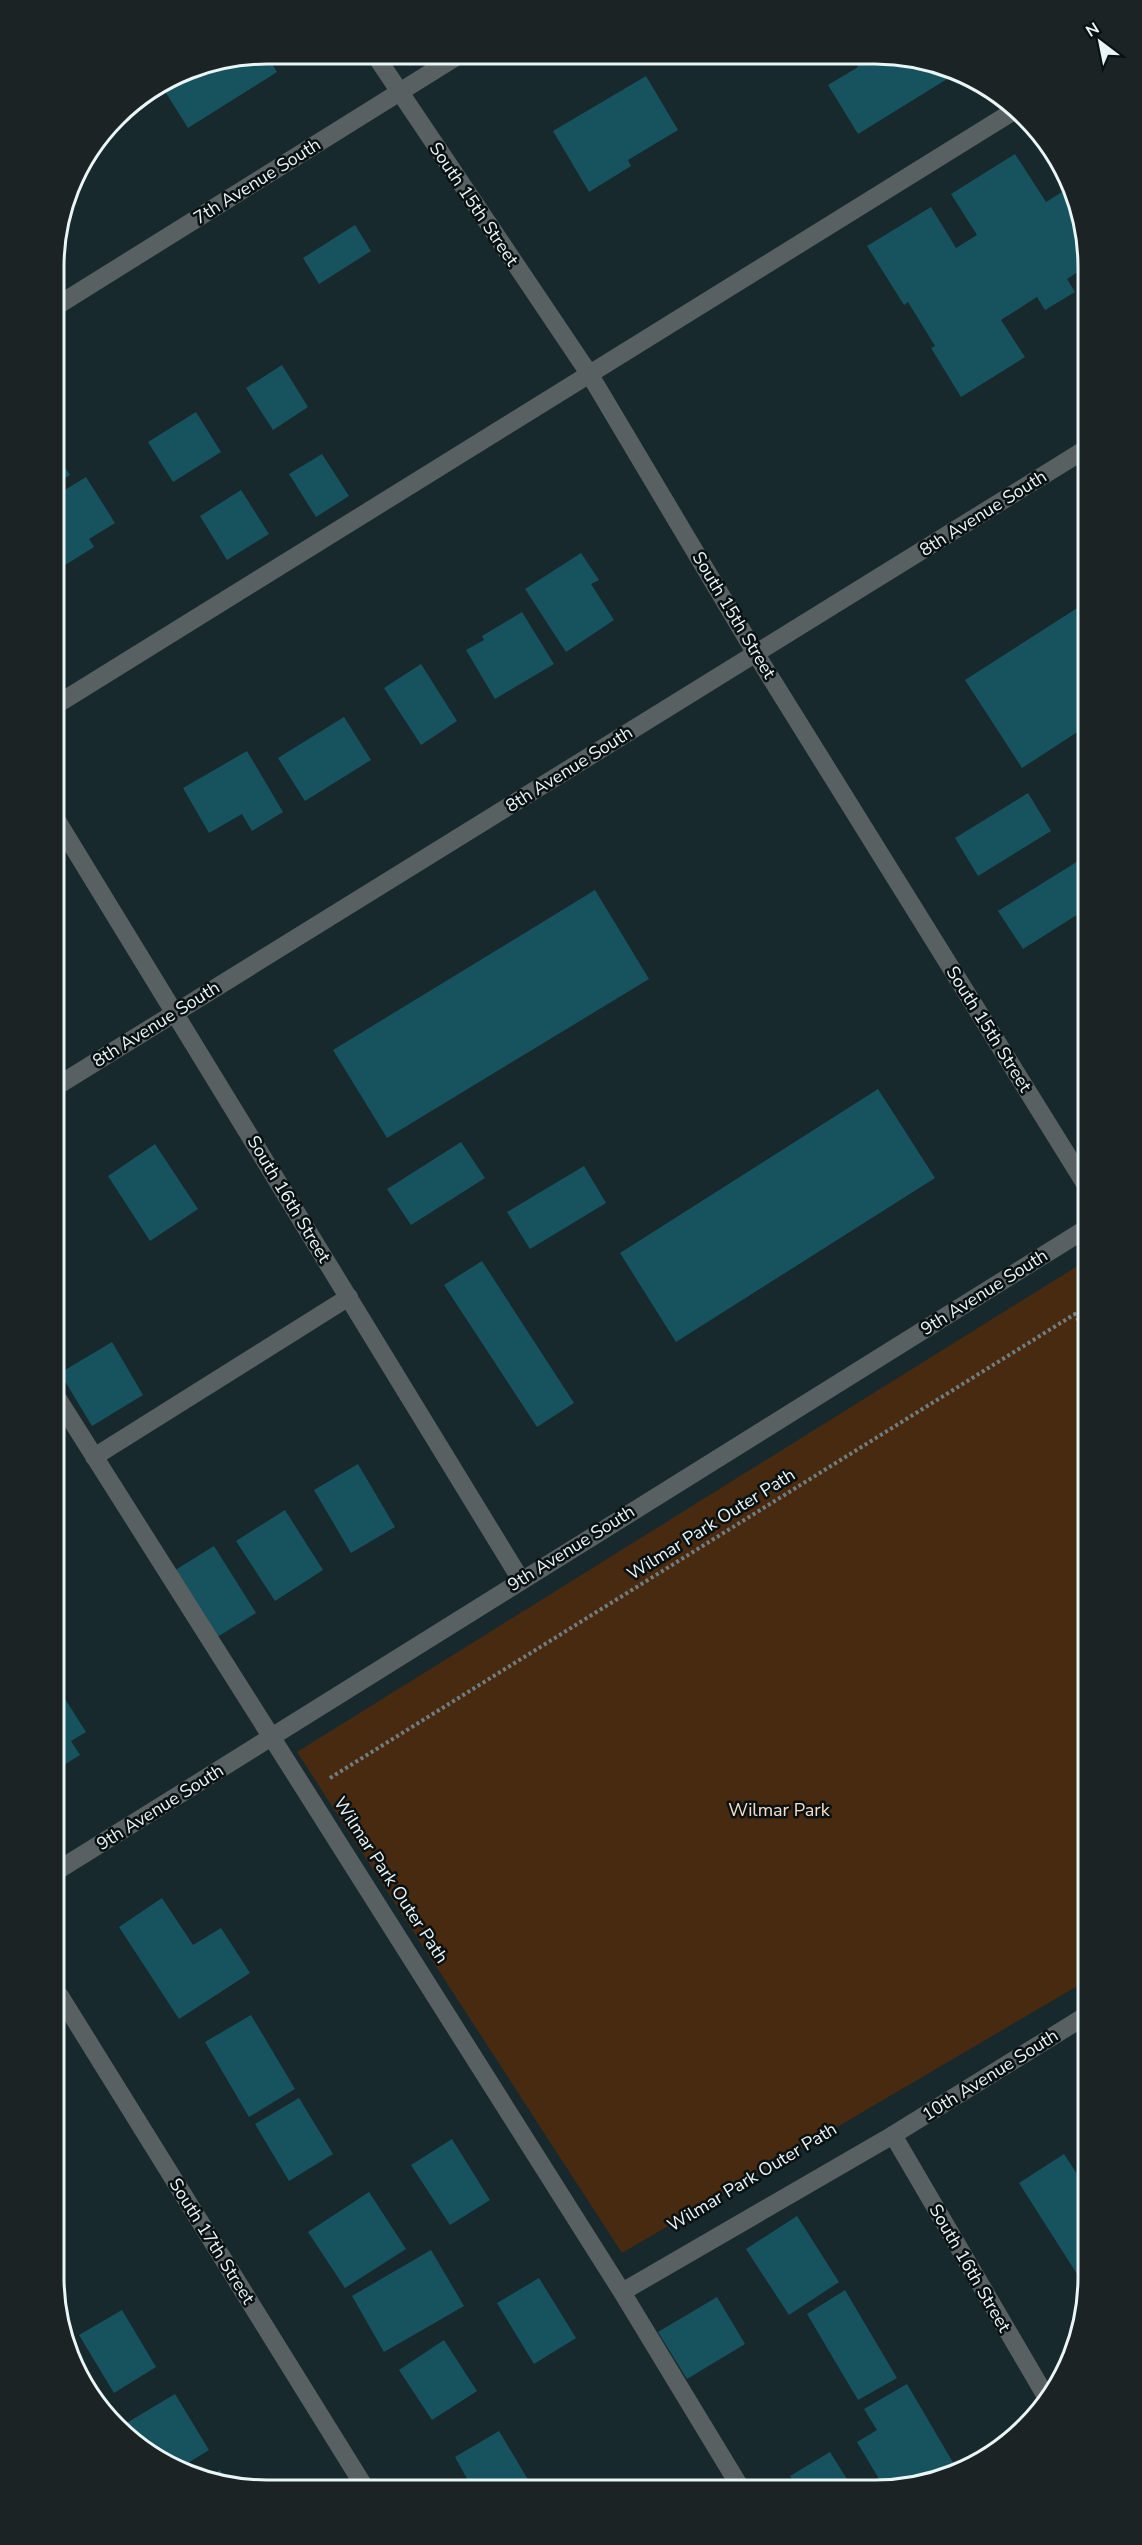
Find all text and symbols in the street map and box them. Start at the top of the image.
north arrow [1070,12,1130,72]
text: N [1082,18,1103,43]
street label: 7th Avenue South [189,132,325,230]
street label: South 15th Street [424,138,525,271]
street label: 8th Avenue South [915,464,1051,562]
street label: South 15th Street [687,547,782,684]
street label: 8th Avenue South [501,720,637,818]
street label: South 15th Street [941,962,1038,1097]
street label: 8th Avenue South [88,975,224,1073]
street label: South 16th Street [242,1131,337,1268]
street label: 9th Avenue South [916,1243,1052,1341]
street label: Wilmar Park Outer Path [623,1462,799,1586]
street label: 9th Avenue South [503,1499,639,1597]
street label: 9th Avenue South [92,1758,228,1856]
street label: Wilmar Park Outer Path [328,1792,454,1968]
park label: Wilmar Park [728,1798,831,1822]
street label: 10th Avenue South [917,2023,1063,2127]
street label: Wilmar Park Outer Path [663,2117,841,2237]
street label: South 17th Street [164,2174,261,2309]
street label: South 16th Street [924,2200,1017,2337]

